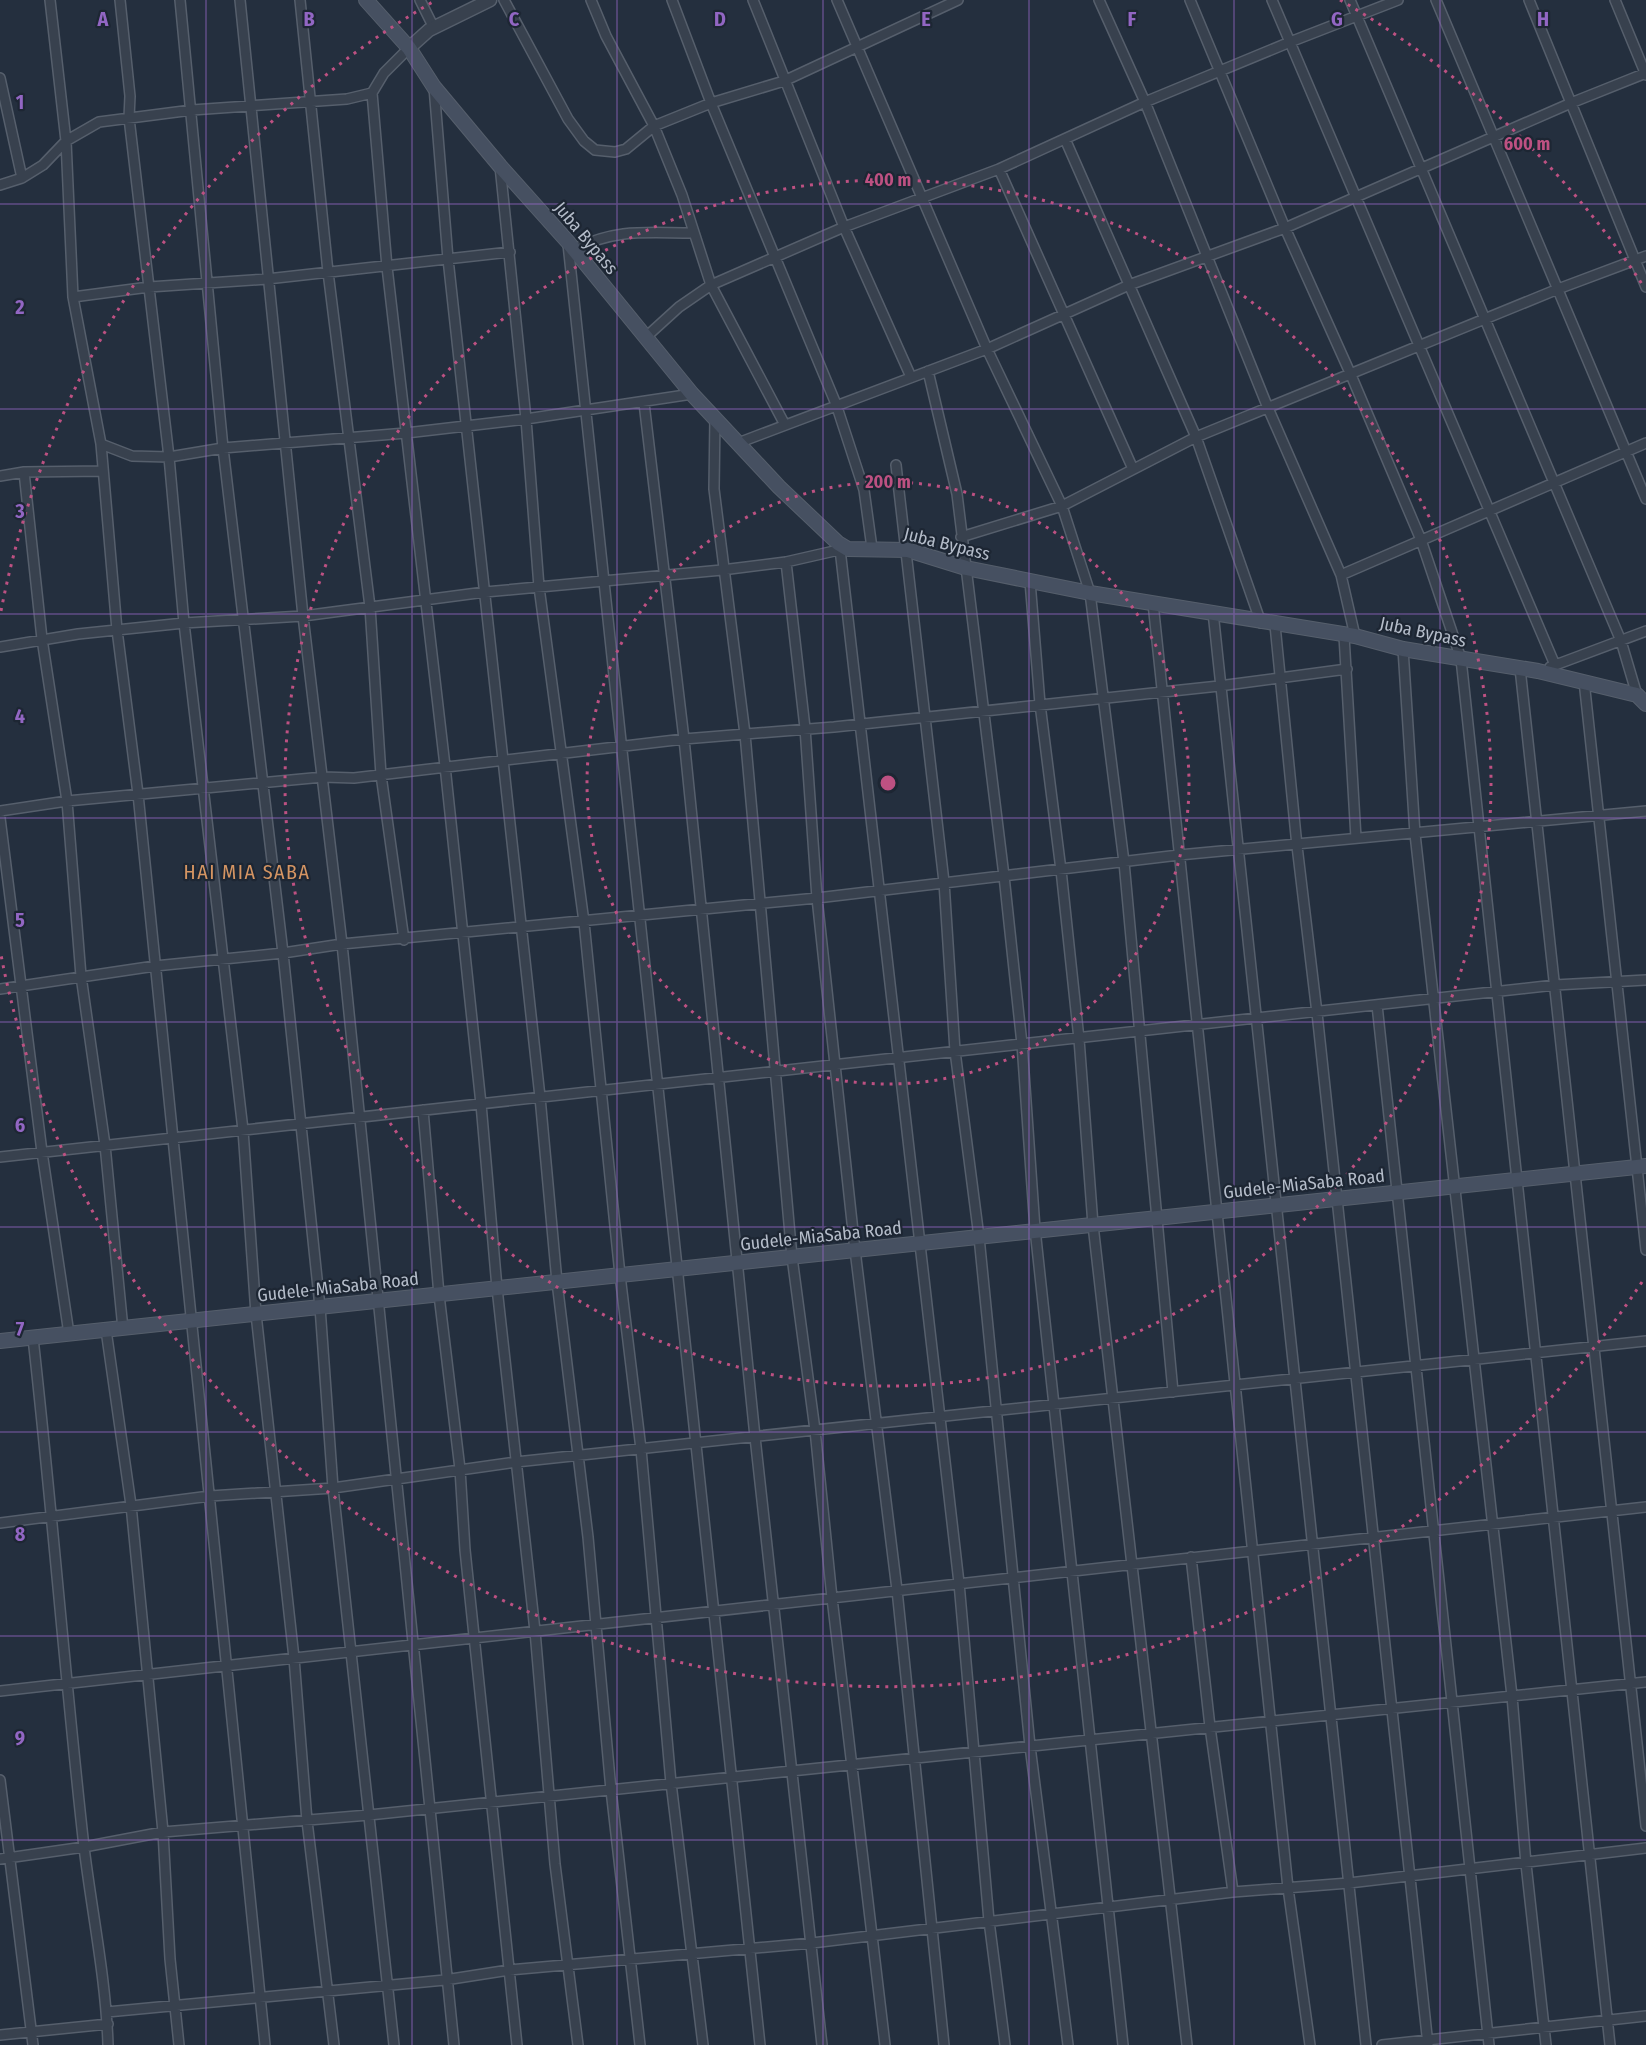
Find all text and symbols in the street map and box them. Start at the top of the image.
text: A [97,7,110,31]
text: B [303,7,315,31]
text: C [509,7,520,31]
text: D [714,7,726,31]
text: E [921,7,931,31]
text: F [1128,7,1137,31]
text: G [1331,7,1343,31]
text: H [1537,7,1549,31]
text: 1 [16,90,24,114]
text: 600 m [1504,133,1550,155]
text: 400 m [865,169,911,191]
street label: Juba Bypass [549,197,623,279]
text: 2 [14,295,25,319]
text: 200 m [864,471,911,493]
text: 3 [14,499,25,523]
street label: Juba Bypass [902,523,993,565]
street label: Juba Bypass [1378,612,1469,652]
text: 4 [15,704,25,728]
centre of rings [878,773,898,793]
district label: HAI MIA SABA [184,860,310,884]
text: 5 [15,908,25,932]
text: 6 [15,1113,25,1137]
street label: Gudele-MiaSaba Road [1222,1165,1386,1203]
street label: Gudele-MiaSaba Road [739,1217,903,1255]
street label: Gudele-MiaSaba Road [256,1268,420,1306]
text: 7 [16,1317,25,1341]
text: 8 [15,1522,26,1546]
text: 9 [15,1726,25,1750]

